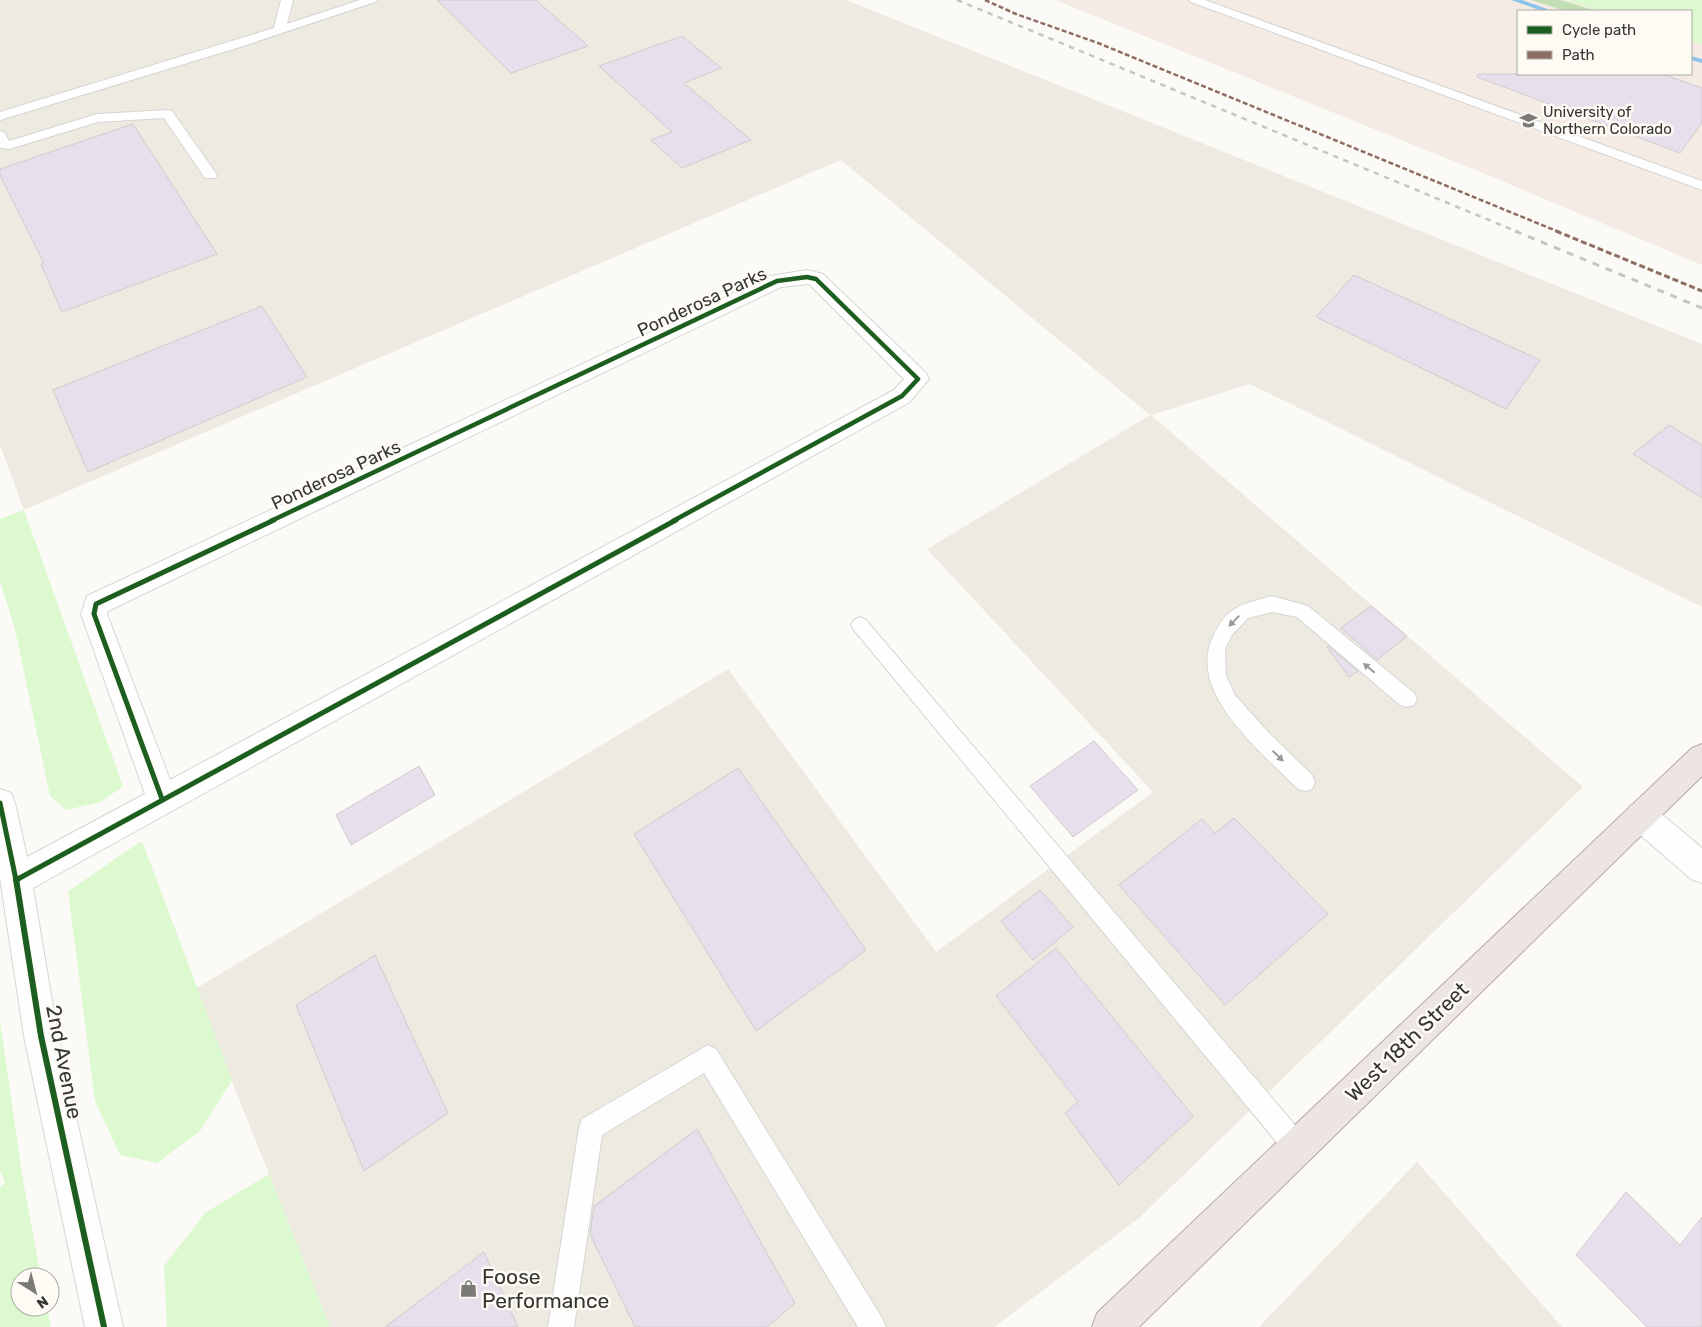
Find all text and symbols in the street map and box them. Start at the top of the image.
legend [1517,10,1692,75]
text: Cycle path [1562,21,1636,39]
text: Path [1562,46,1595,64]
place label: University of Northern Colorado [1543,103,1672,138]
school or university icon: University of Northern Colorado [1519,111,1539,131]
street label: Ponderosa Parks [634,262,770,342]
street label: Ponderosa Parks [268,435,404,515]
one-way arrow [1228,615,1240,627]
one-way arrow [1363,663,1376,674]
one-way arrow [1272,750,1284,762]
street label: West 18th Street [1340,977,1473,1107]
street label: 2nd Avenue [41,1003,88,1121]
place label: Foose Performance [482,1264,609,1313]
north arrow [10,1267,60,1317]
shop icon: Foose Performance [458,1279,478,1299]
text: N [33,1292,51,1312]

